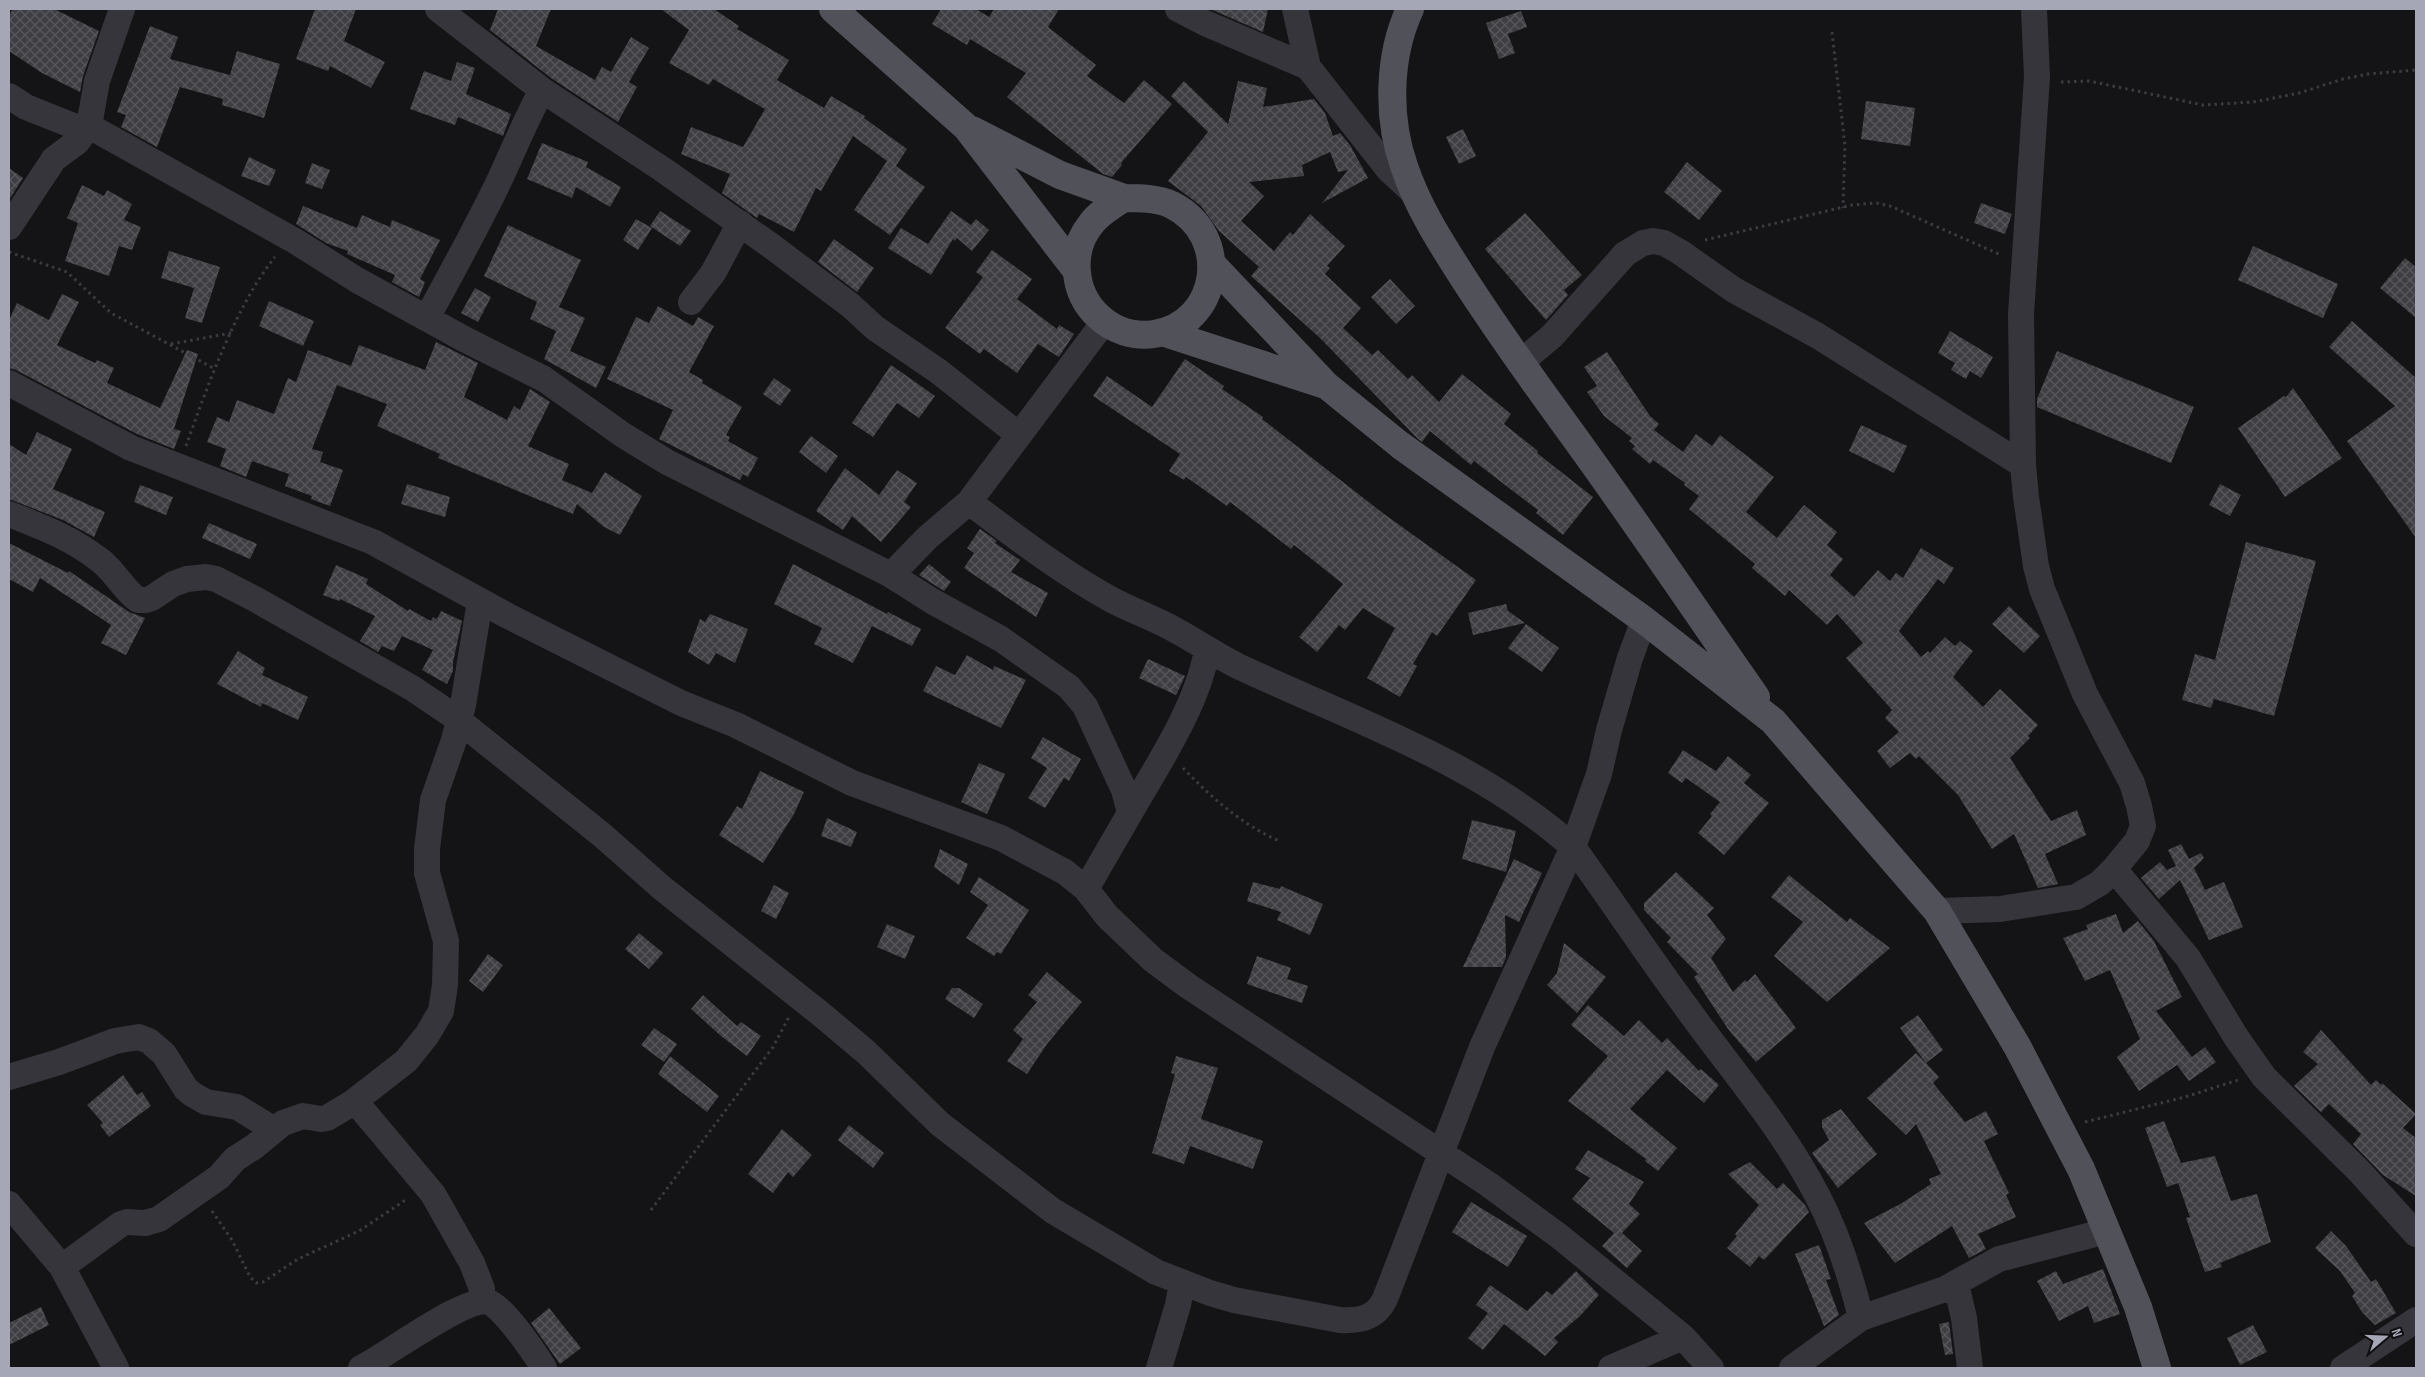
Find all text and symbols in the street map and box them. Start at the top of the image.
north arrow [2360,1312,2410,1362]
text: N [2388,1327,2406,1339]

